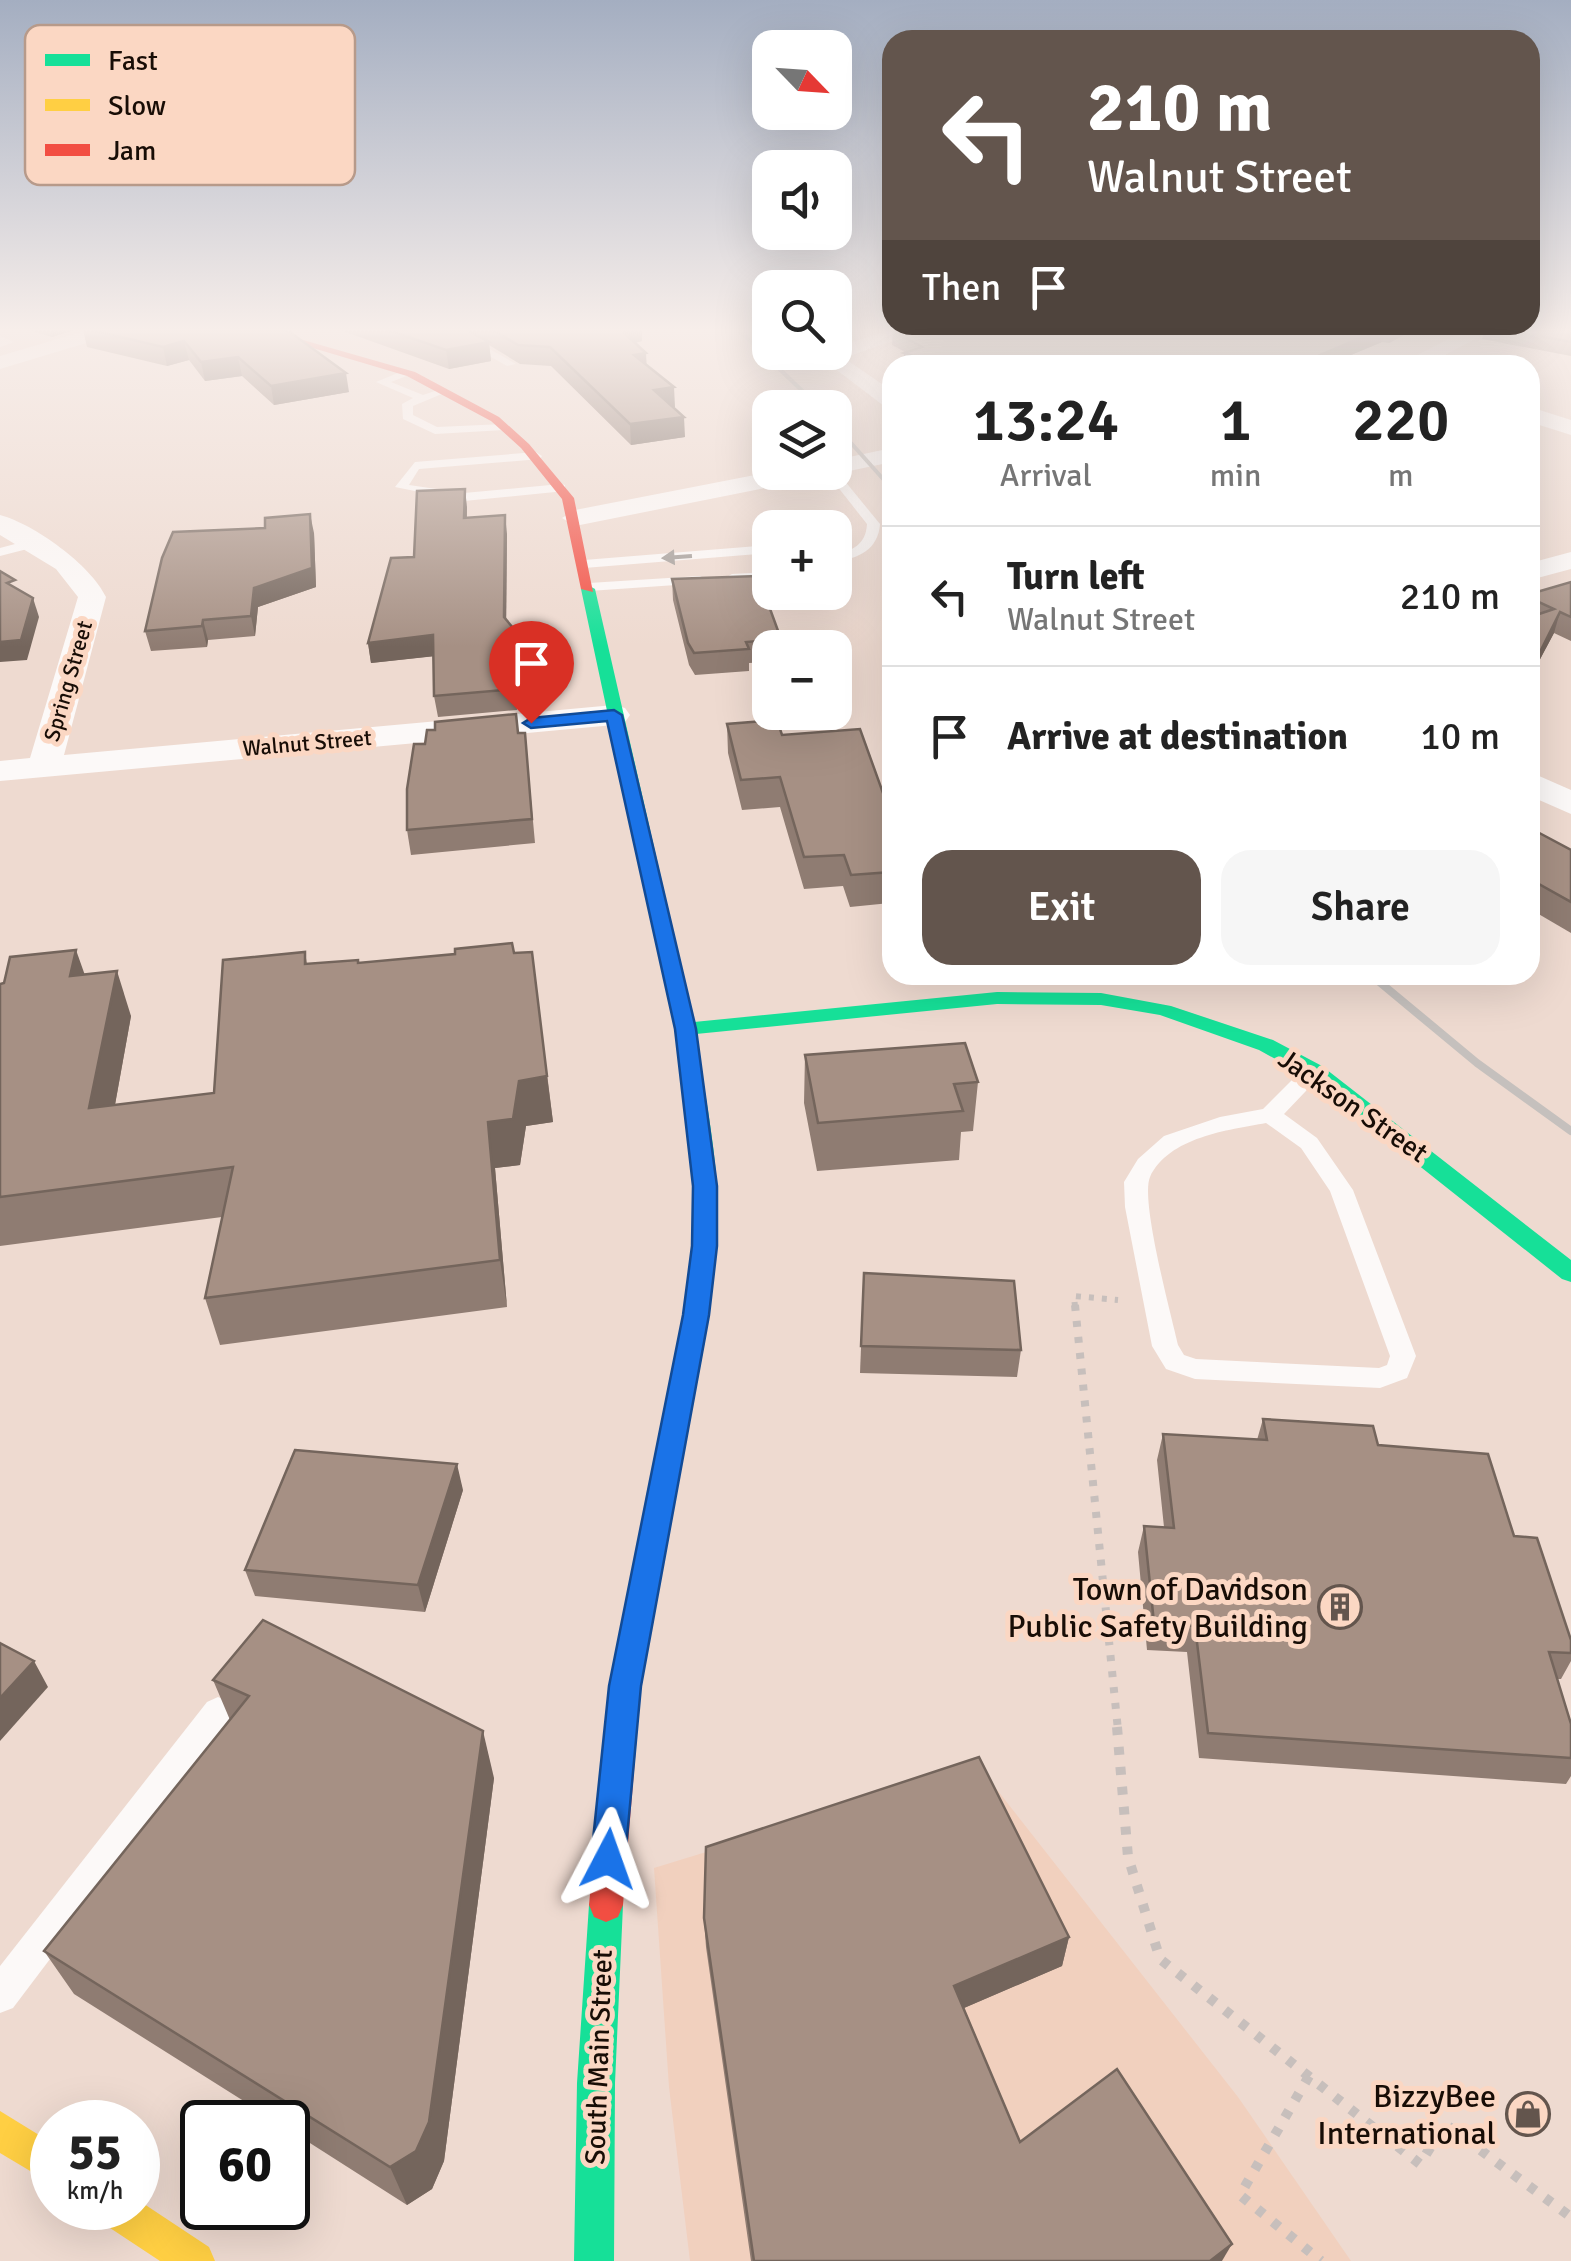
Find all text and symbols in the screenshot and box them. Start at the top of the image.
legend [25,25,355,185]
north arrow [752,30,852,130]
map controls [752,30,852,730]
text: Fast [108,44,158,78]
text: 210 m [1087,64,1272,150]
icon: left [922,70,1052,200]
text: Slow [108,89,166,123]
text: Jam [108,134,156,168]
button: sound [752,150,852,250]
text: Walnut Street [1087,150,1352,205]
icon: arrive [1021,260,1076,315]
text: Then [922,264,1001,311]
button: search [752,270,852,370]
text: 13:24 [973,384,1119,458]
text: 1 [1219,384,1252,458]
text: 220 [1352,384,1449,458]
button: layers [752,390,852,490]
text: Arrival [1000,456,1092,495]
text: min [1210,456,1261,495]
text: m [1388,456,1414,495]
button: + [752,510,852,610]
one-way arrow [660,549,692,565]
text: Turn left [1007,553,1145,600]
icon: left [922,569,977,624]
text: 210 m [1400,573,1500,620]
text: Walnut Street [1007,600,1195,639]
street label: Spring Street [38,617,98,744]
pin [489,621,574,724]
button: − [752,630,852,730]
icon: arrive [504,636,559,691]
icon: arrive [922,709,977,764]
text: Arrive at destination [1007,713,1348,760]
text: 10 m [1420,713,1500,760]
street label: Walnut Street [241,724,373,762]
button: Exit [922,850,1201,965]
button: Share [1221,850,1500,965]
street label: Jackson Street [1272,1042,1434,1170]
place label: Town of Davidson Public Safety Building [1008,1570,1308,1646]
building icon: Town of Davidson Public Safety Building [1317,1584,1363,1630]
position arrow [556,1807,660,1911]
street label: South Main Street [578,1949,620,2165]
place label: BizzyBee International [1317,2077,1496,2153]
shop icon: BizzyBee International [1505,2091,1551,2137]
speed limit sign: 60 [180,2100,310,2230]
text: 55 [68,2122,122,2184]
text: km/h [67,2175,123,2206]

